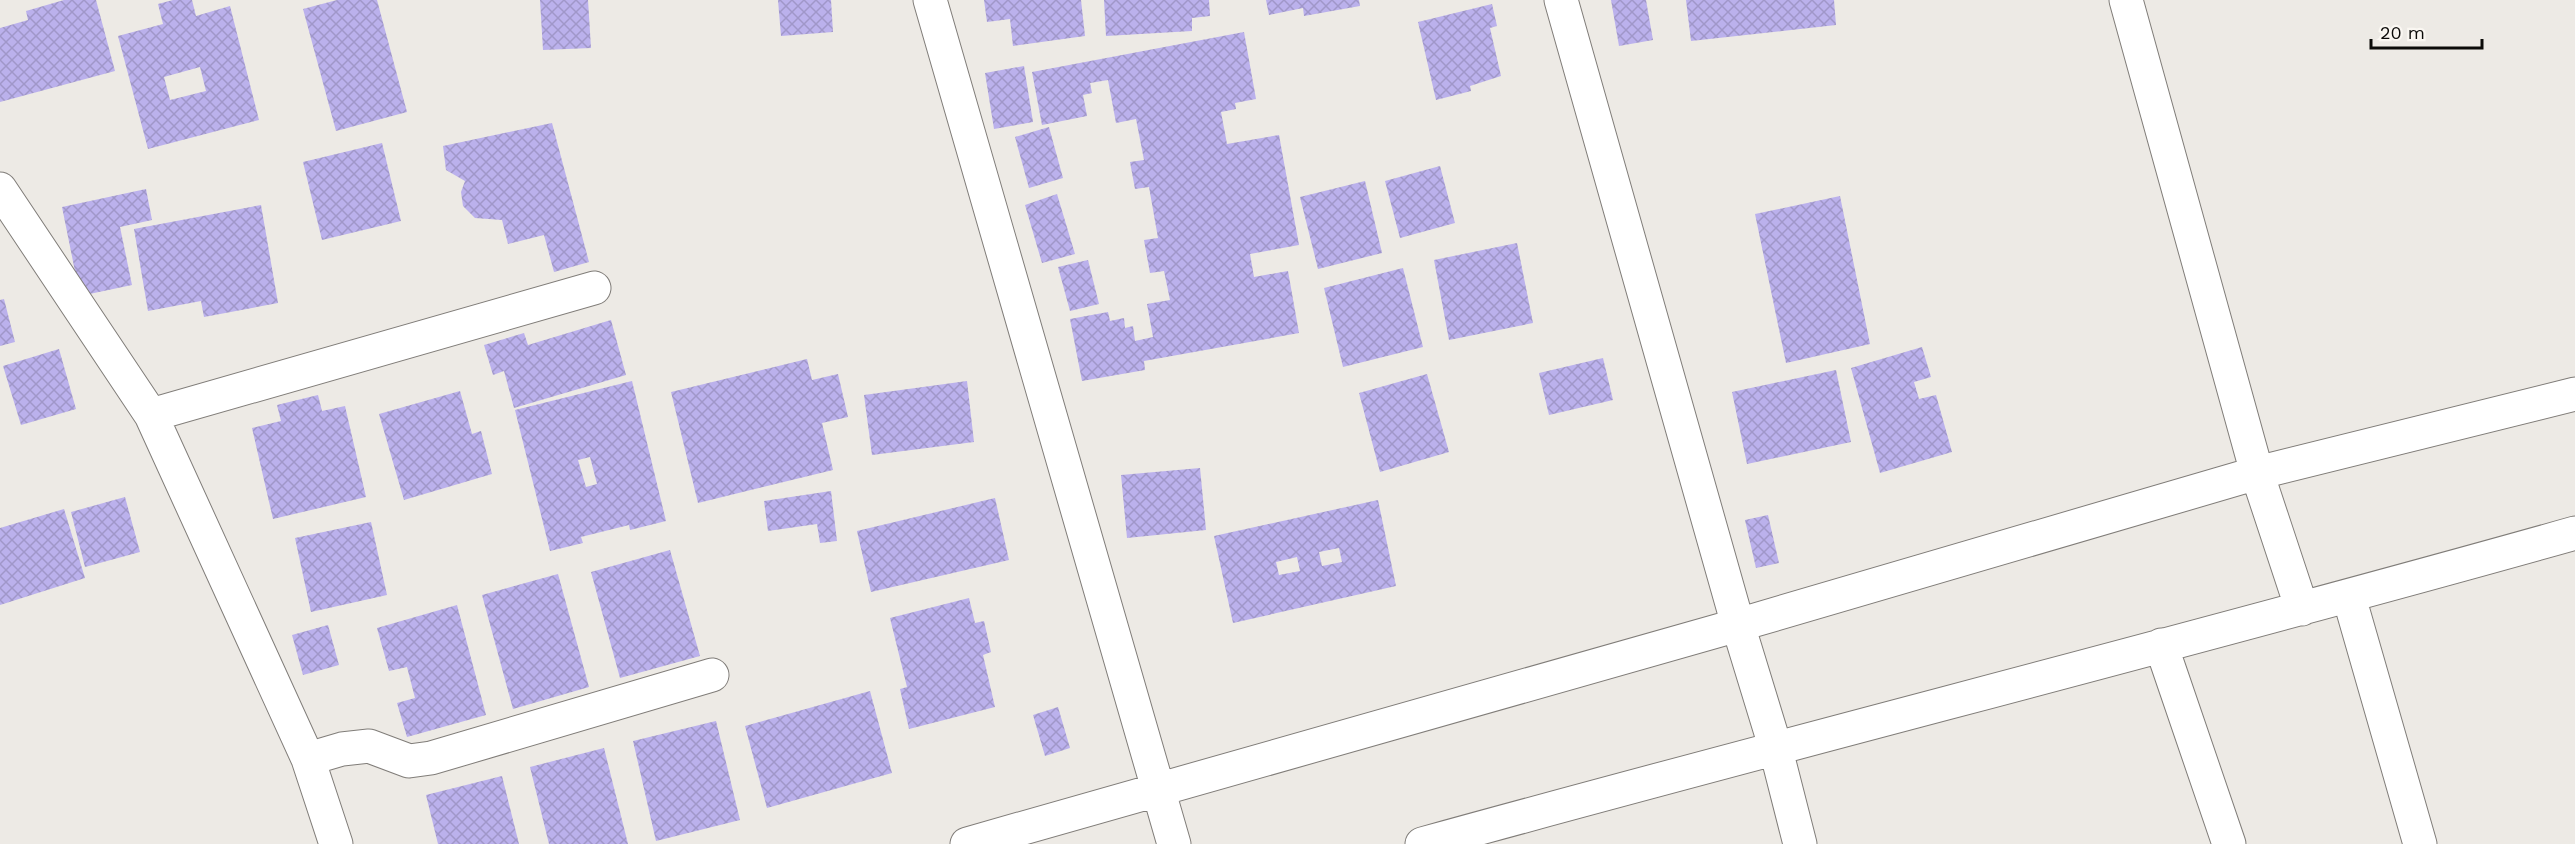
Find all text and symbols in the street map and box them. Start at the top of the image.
scale bar [2371,12,2482,50]
text: 20 m [2380,22,2425,43]

